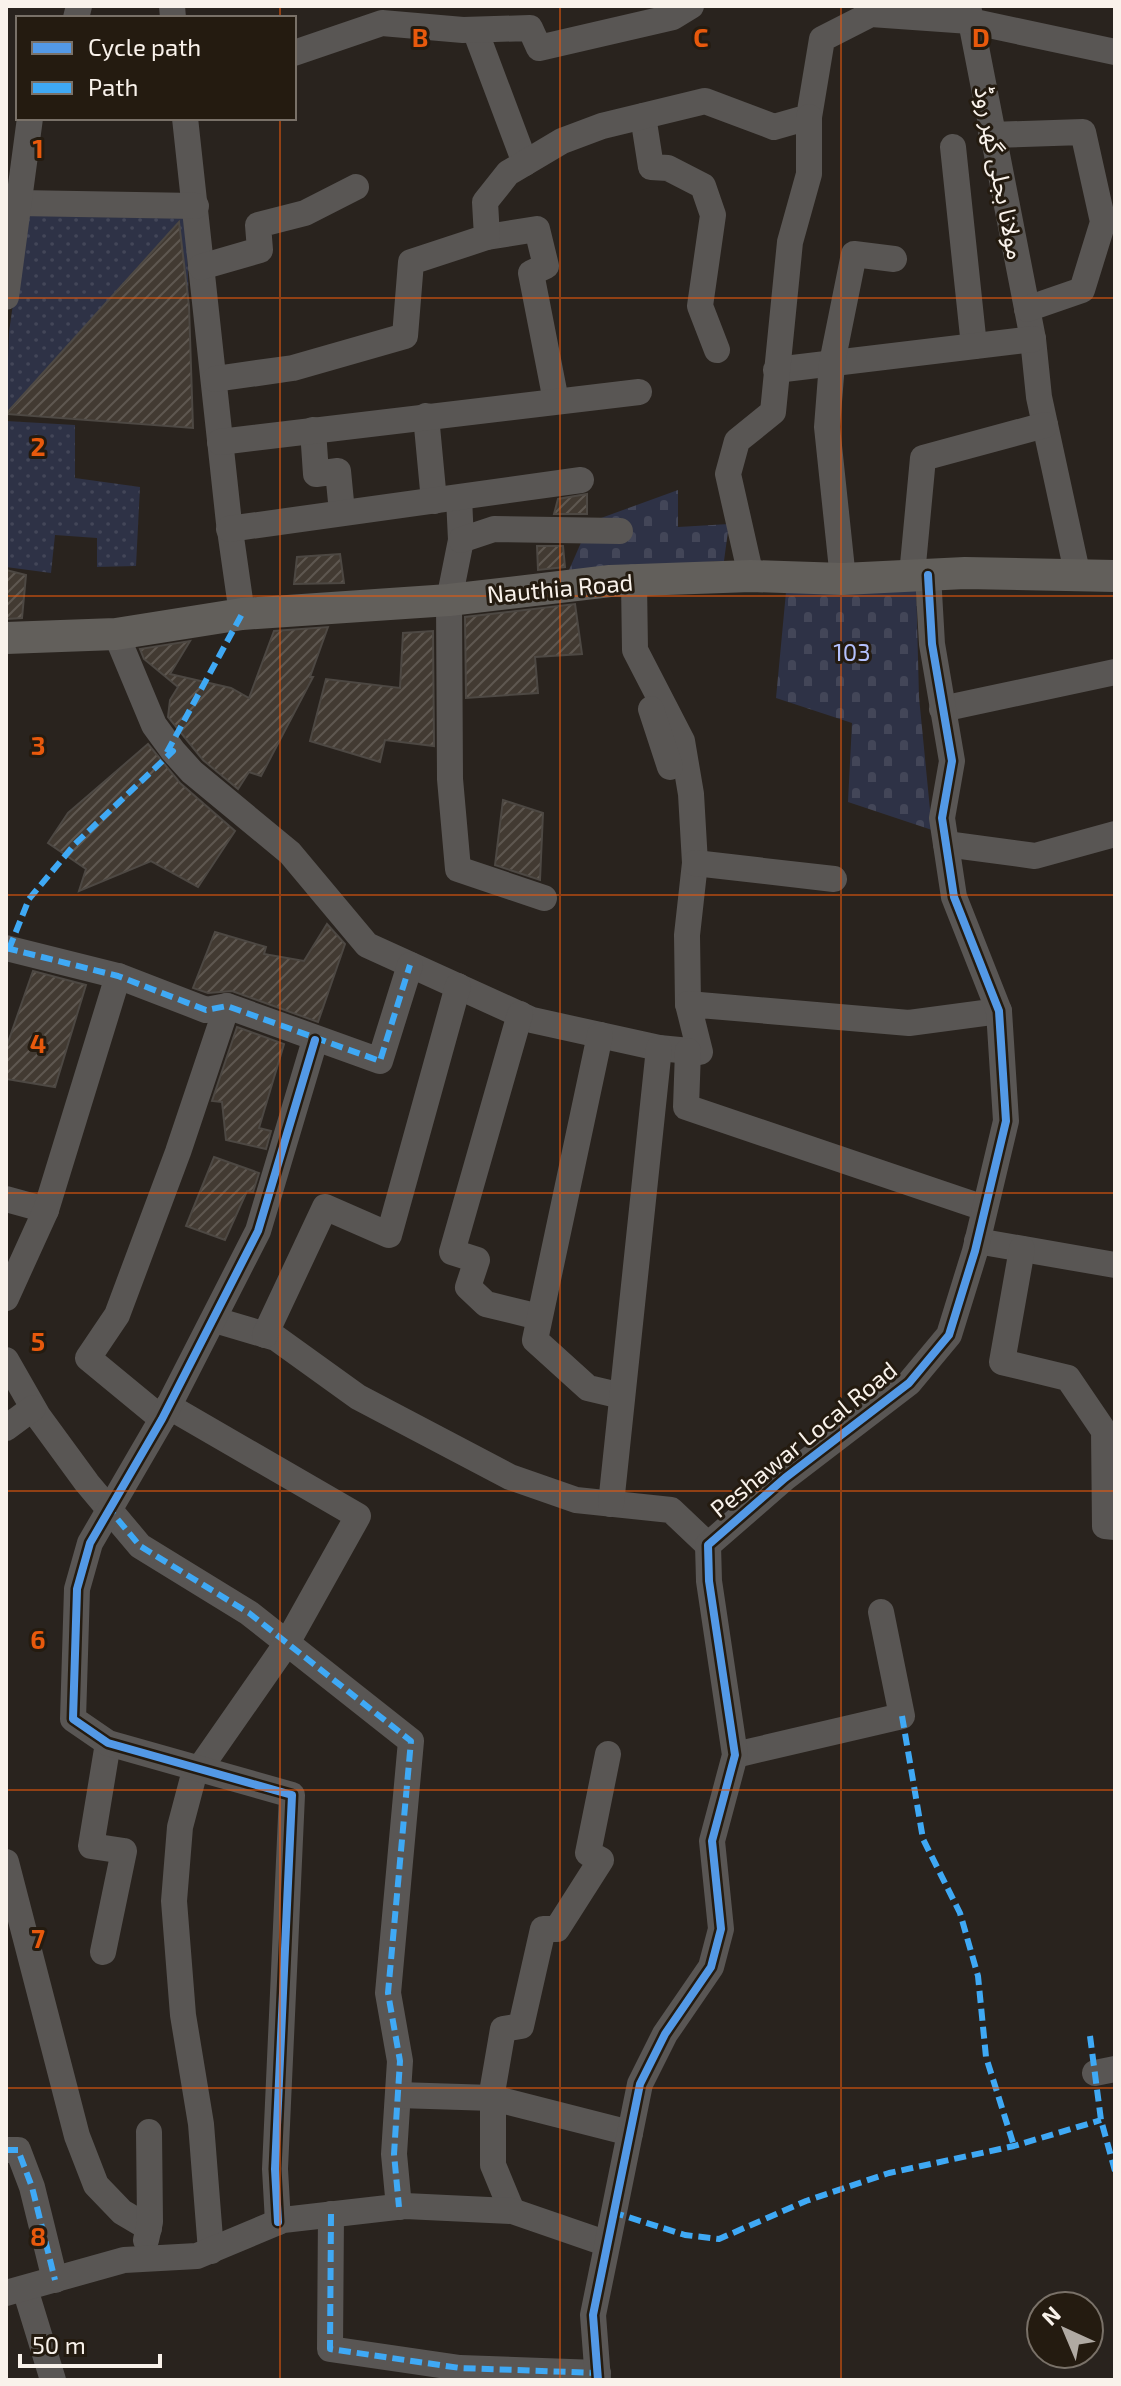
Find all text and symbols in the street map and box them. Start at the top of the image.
legend [16,16,296,120]
text: B [412,21,428,52]
text: C [693,21,709,52]
text: D [972,21,990,52]
text: Cycle path [88,32,201,61]
text: Path [88,72,138,101]
street label: مولانا بجلی گھر روڈ [968,83,1032,262]
text: 1 [32,132,44,163]
text: 2 [30,430,46,461]
street label: Nauthia Road [486,567,634,608]
park label: 103 [833,637,871,666]
text: 3 [31,729,45,760]
text: 4 [30,1027,46,1058]
text: 5 [31,1325,45,1356]
street label: Peshawar Local Road [704,1355,902,1523]
text: 6 [30,1623,46,1654]
text: 7 [31,1922,45,1953]
text: 8 [30,2220,46,2251]
north arrow [1025,2290,1105,2370]
text: N [1036,2300,1065,2330]
scale bar [20,2318,160,2368]
text: 50 m [32,2330,86,2359]

